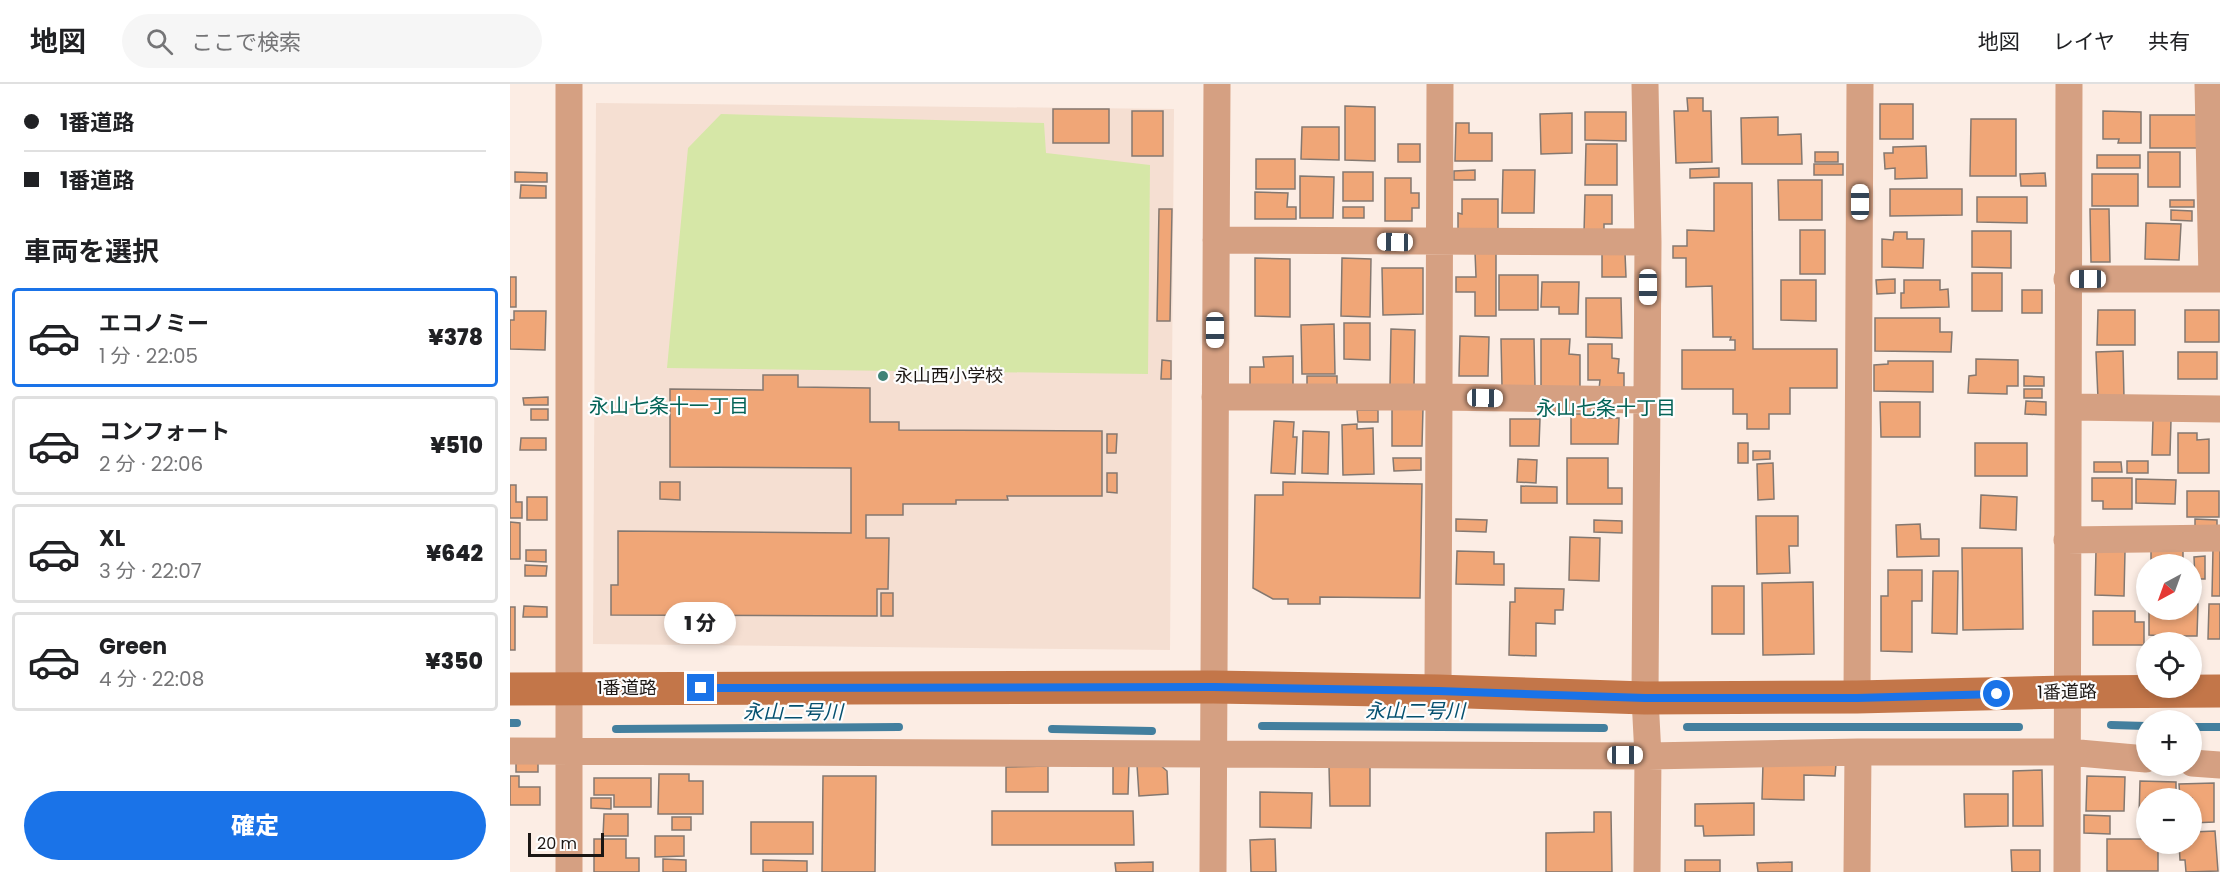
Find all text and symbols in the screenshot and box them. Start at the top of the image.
search box [122,14,542,68]
text: 地図 [30,22,86,61]
icon: search [143,25,176,58]
text: ここで検索 [191,27,301,58]
text: 地図 [1978,27,2020,56]
text: レイヤ [2053,27,2115,56]
text: 共有 [2148,27,2190,56]
text: 1番道路 [60,107,134,138]
text: 1番道路 [60,165,134,196]
car [1851,184,1869,220]
text: 車両を選択 [24,233,159,270]
car [1377,233,1413,251]
car [1639,269,1657,305]
car [2070,270,2106,288]
text: エコノミー [99,308,209,339]
icon: car [27,311,81,365]
car [1206,312,1224,348]
text: ¥378 [428,322,483,353]
text: 1 分 · 22:05 [99,342,198,370]
place label: 永山西小学校 [895,363,1003,388]
marker: 永山西小学校 [876,369,890,383]
car [1467,389,1503,407]
district label: 永山七条十一丁目 [589,392,749,420]
district label: 永山七条十丁目 [1536,394,1676,422]
text: コンフォート [99,416,230,447]
icon: car [27,419,81,473]
text: ¥510 [430,430,483,461]
text: 2 分 · 22:06 [99,450,203,478]
text: XL [99,523,125,554]
icon: car [27,527,81,581]
text: ¥642 [426,538,483,569]
north arrow [2136,554,2202,620]
map controls [2136,554,2202,854]
text: 3 分 · 22:07 [99,557,202,585]
callout: 1 分 [665,601,737,643]
text: 1 分 [684,609,716,637]
text: Green [99,631,167,662]
button: locate [2136,632,2202,698]
icon: car [27,635,81,689]
text: ¥350 [425,646,483,677]
text: 4 分 · 22:08 [99,665,204,693]
route end [687,674,714,701]
street label: 1番道路 [597,675,657,700]
street label: 1番道路 [2037,678,2097,705]
route start [1983,680,2010,707]
water label: 永山二号川 [1365,697,1467,725]
water label: 永山二号川 [743,698,845,726]
button: + [2136,710,2202,776]
car [1607,746,1643,764]
button: − [2136,788,2202,854]
button: 確定 [24,791,486,860]
scale bar [528,830,604,858]
text: 20 m [537,832,577,855]

